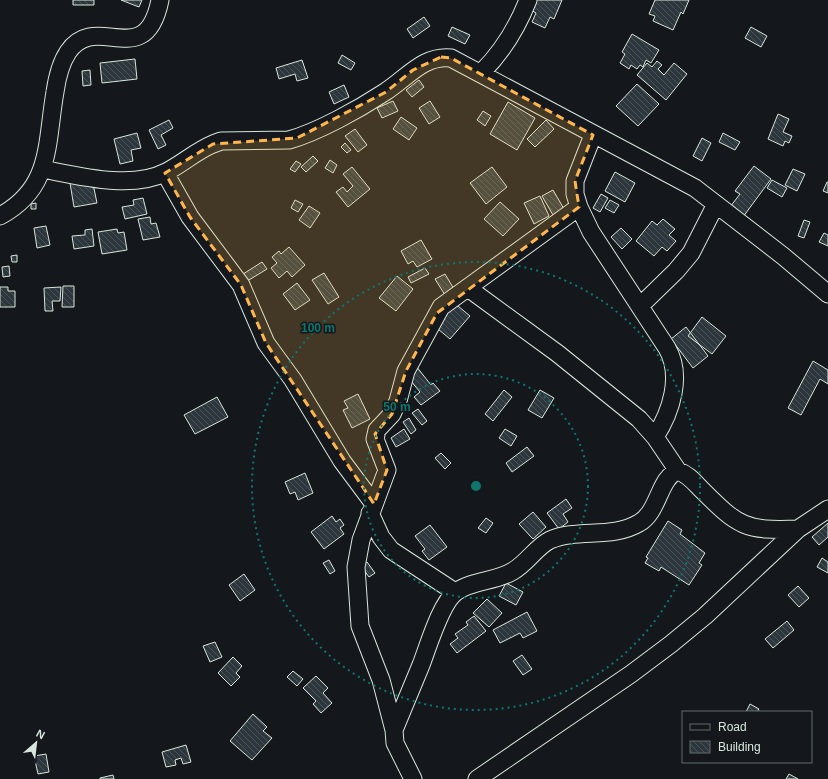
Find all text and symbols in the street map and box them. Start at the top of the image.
text: 100 m [301,321,335,335]
text: 50 m [383,400,411,414]
centre of rings [469,479,483,493]
legend [682,711,812,763]
text: Road [718,720,747,734]
north arrow [16,723,56,763]
text: N [34,727,47,741]
text: Building [718,740,761,754]

